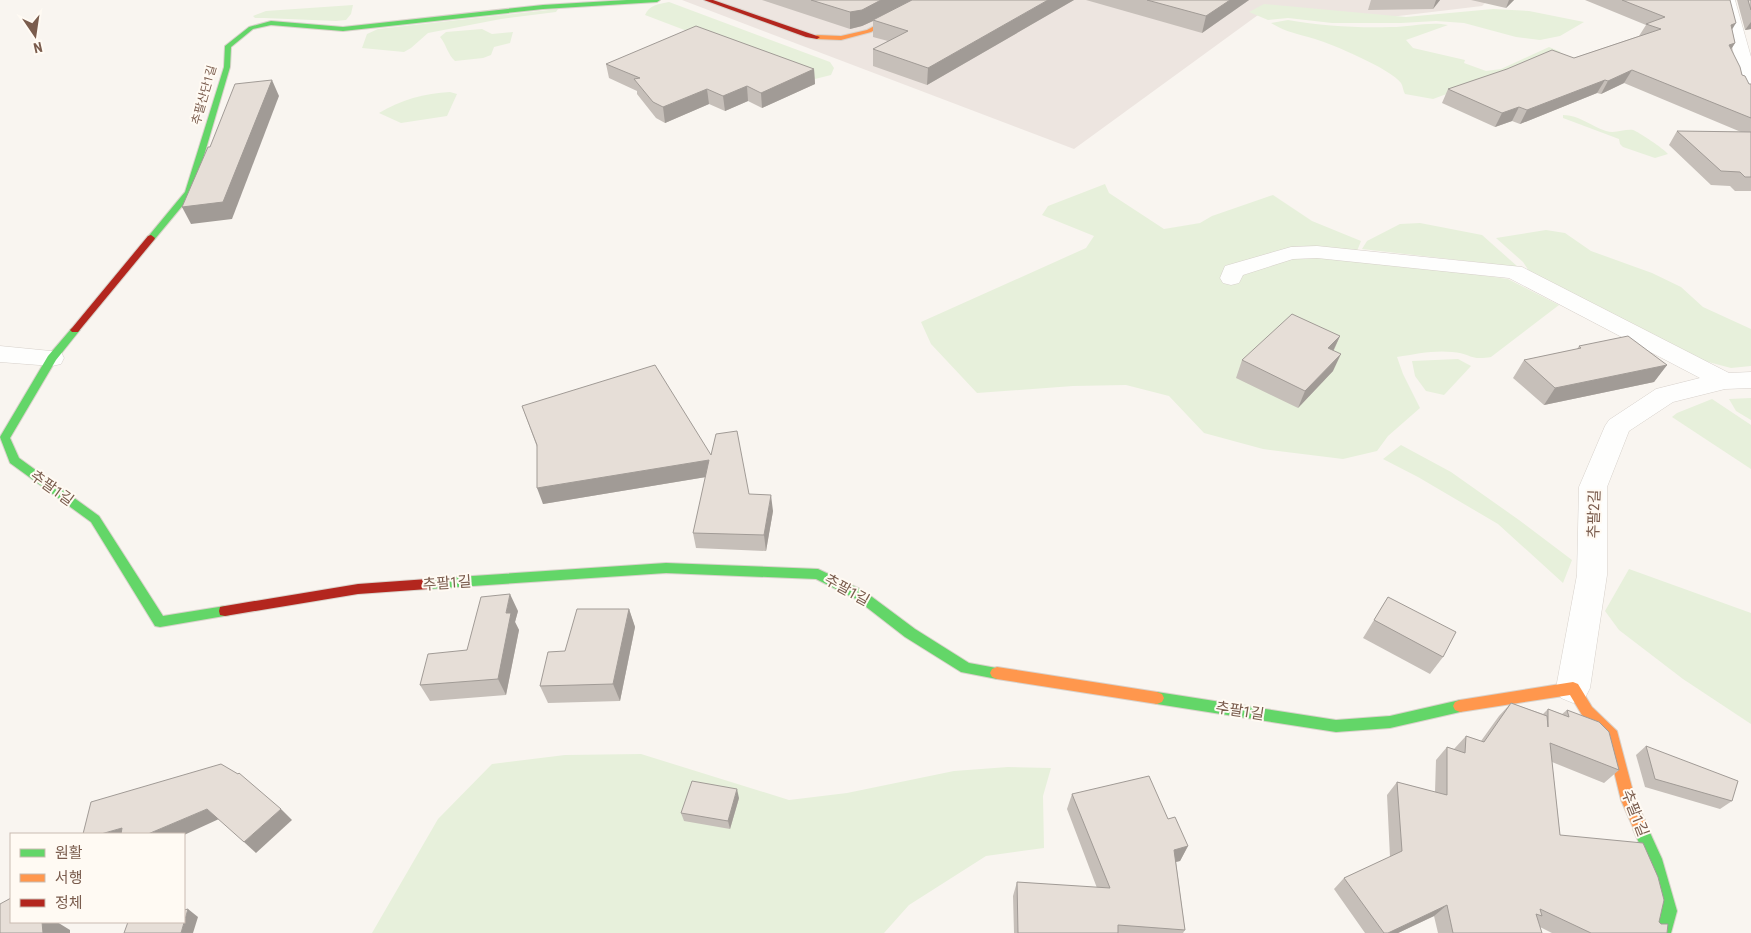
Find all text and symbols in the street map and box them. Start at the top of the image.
north arrow [10,10,60,60]
text: N [32,39,44,56]
street label: 추팔산단1길 [189,64,219,126]
street label: 추팔1길 [27,466,77,510]
street label: 추팔2길 [1584,489,1604,539]
street label: 추팔1길 [821,570,873,610]
street label: 추팔1길 [422,572,472,594]
street label: 추팔1길 [1214,698,1266,724]
street label: 추팔1길 [1618,787,1652,839]
legend [10,833,185,923]
text: 원활 [55,844,83,862]
text: 서행 [55,869,83,887]
text: 정체 [55,894,83,912]

